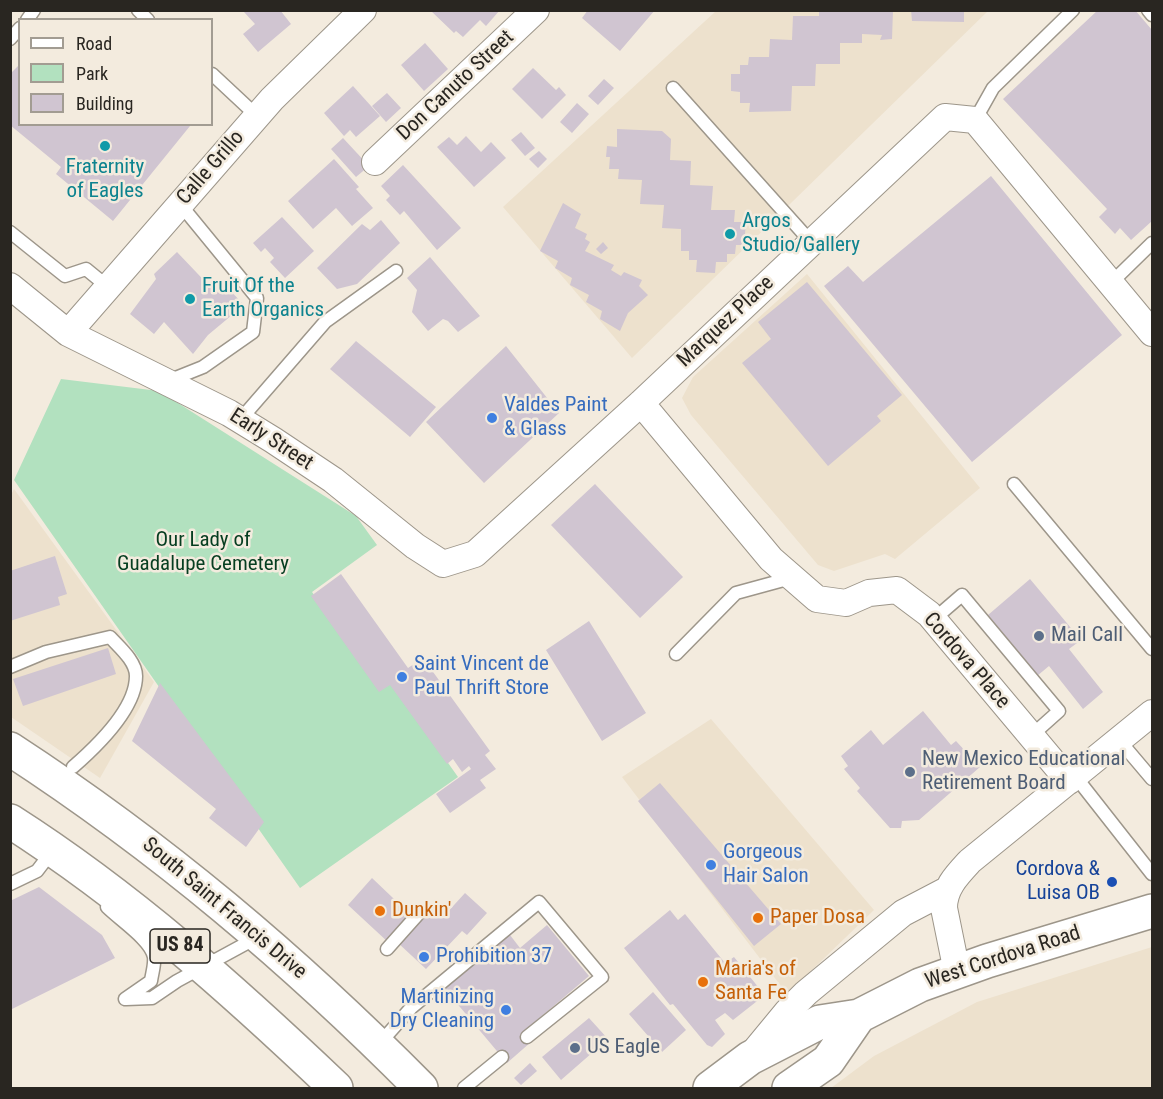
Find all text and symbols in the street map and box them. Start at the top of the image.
legend [18,18,213,126]
street label: Don Canuto Street [392,26,520,146]
text: Road [76,33,112,54]
text: Park [76,63,108,84]
text: Building [76,93,133,114]
street label: Calle Grillo [172,126,250,210]
marker: Fraternity of Eagles [98,139,112,153]
place label: Fraternity of Eagles [66,155,144,205]
place label: Argos Studio/Gallery [742,209,860,259]
marker: Argos Studio/Gallery [723,227,737,241]
street label: Marquez Place [673,271,779,373]
place label: Fruit Of the Earth Organics [202,274,324,324]
marker: Fruit Of the Earth Organics [183,292,197,306]
place label: Valdes Paint & Glass [504,393,608,443]
street label: Early Street [225,404,317,476]
marker: Valdes Paint & Glass [485,411,499,425]
park label: Our Lady of Guadalupe Cemetery [117,528,289,578]
street label: Cordova Place [917,608,1015,714]
place label: Mail Call [1051,623,1123,649]
marker: Mail Call [1032,629,1046,643]
place label: Saint Vincent de Paul Thrift Store [414,652,549,702]
marker: Saint Vincent de Paul Thrift Store [395,670,409,684]
place label: New Mexico Educational Retirement Board [922,747,1125,797]
marker: New Mexico Educational Retirement Board [903,765,917,779]
street label: South Saint Francis Drive [137,833,311,985]
place label: Gorgeous Hair Salon [723,840,809,890]
place label: Cordova & Luisa OB [1015,857,1100,907]
marker: Gorgeous Hair Salon [704,858,718,872]
marker: Cordova & Luisa OB [1105,875,1119,889]
place label: Dunkin' [392,898,451,924]
marker: Dunkin' [373,904,387,918]
place label: Paper Dosa [770,905,865,931]
marker: Paper Dosa [751,911,765,925]
street label: West Cordova Road [922,921,1084,995]
road number: US 84 [150,929,210,963]
place label: Prohibition 37 [436,944,552,970]
marker: Prohibition 37 [417,950,431,964]
place label: Maria's of Santa Fe [715,957,796,1007]
marker: Maria's of Santa Fe [696,975,710,989]
place label: Martinizing Dry Cleaning [390,985,494,1035]
marker: Martinizing Dry Cleaning [499,1003,513,1017]
place label: US Eagle [587,1035,660,1061]
marker: US Eagle [568,1041,582,1055]

